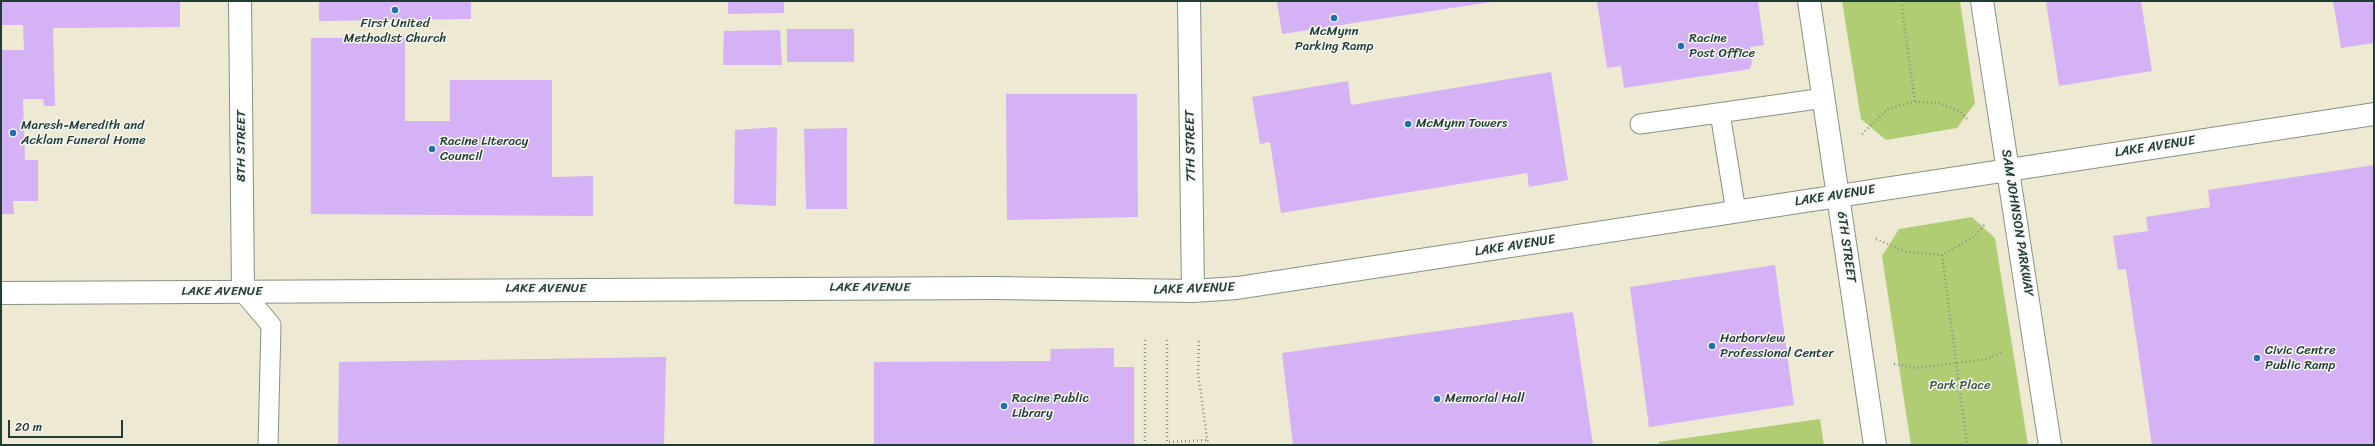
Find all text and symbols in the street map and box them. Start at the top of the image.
marker: First United Methodist Church [390,5,400,15]
marker: McMynn Parking Ramp [1329,13,1339,23]
place label: First United Methodist Church [344,16,446,47]
place label: McMynn Parking Ramp [1295,24,1373,55]
place label: Racine Post Office [1689,31,1755,62]
marker: Racine Post Office [1676,41,1686,51]
street label: 8TH STREET [234,110,250,182]
street label: 7TH STREET [1183,110,1199,182]
place label: McMynn Towers [1416,116,1507,132]
place label: Maresh-Meredith and Acklam Funeral Home [21,118,146,149]
marker: McMynn Towers [1403,119,1413,129]
marker: Maresh-Meredith and Acklam Funeral Home [8,128,18,138]
street label: LAKE AVENUE [2114,133,2196,161]
place label: Racine Literacy Council [440,134,528,165]
marker: Racine Literacy Council [427,144,437,154]
street label: SAM JOHNSON PARKWAY [1998,148,2036,298]
street label: LAKE AVENUE [1794,182,1876,210]
street label: 6TH STREET [1833,210,1859,284]
street label: LAKE AVENUE [1474,232,1556,260]
street label: LAKE AVENUE [829,280,911,296]
street label: LAKE AVENUE [1153,280,1235,298]
street label: LAKE AVENUE [505,281,587,297]
street label: LAKE AVENUE [181,284,263,300]
place label: Harborview Professional Center [1720,331,1834,362]
marker: Harborview Professional Center [1707,341,1717,351]
place label: Civic Centre Public Ramp [2265,343,2336,374]
marker: Civic Centre Public Ramp [2252,353,2262,363]
park label: Park Place [1929,378,1991,394]
place label: Racine Public Library [1012,391,1089,422]
place label: Memorial Hall [1445,391,1525,407]
marker: Memorial Hall [1432,394,1442,404]
marker: Racine Public Library [999,401,1009,411]
scale bar [10,412,125,438]
text: 20 m [15,416,42,438]

